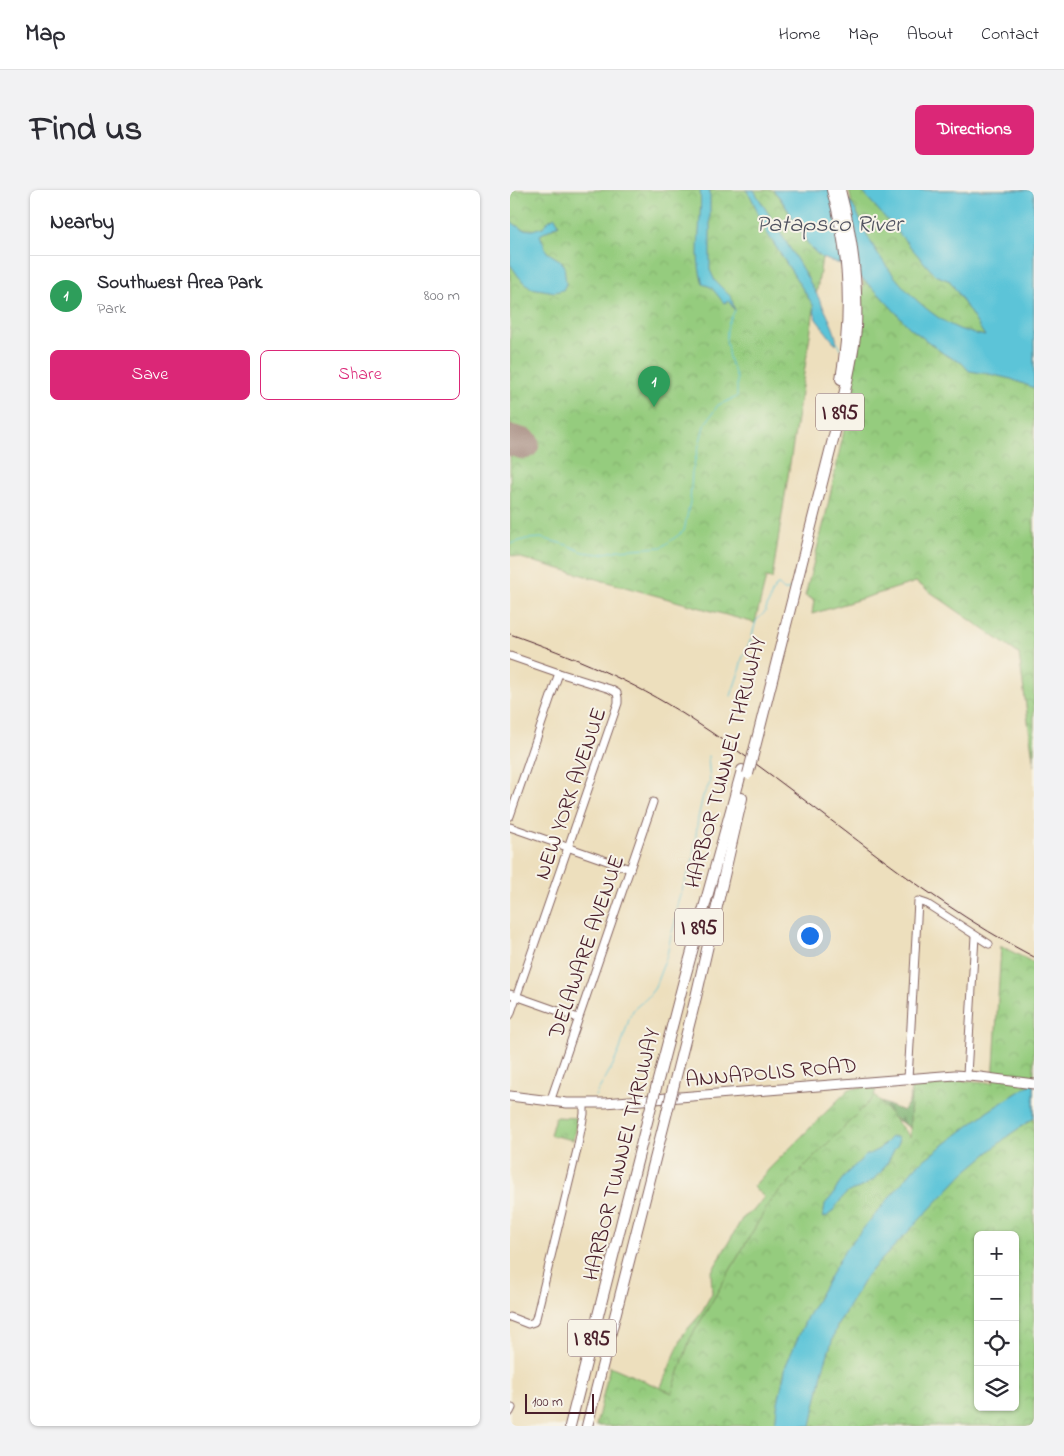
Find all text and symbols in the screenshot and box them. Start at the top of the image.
text: Map [25,17,66,52]
text: Home [779,22,820,48]
text: Map [848,22,879,48]
text: About [907,22,953,48]
text: Contact [981,22,1039,48]
text: Find us [30,105,142,156]
button: Directions [915,105,1034,155]
text: Nearby [50,208,114,238]
water label: Patapsco River [756,208,905,243]
text: Southwest Area Park [97,270,263,297]
text: 1 [63,284,69,308]
text: 800 m [424,284,460,308]
text: Park [97,297,126,321]
button: Save [50,350,250,400]
button: Share [260,350,460,400]
pin: 1 [638,366,670,407]
road number: I 895 [816,393,864,430]
street label: HARBOR TUNNEL THRUWAY [678,633,776,892]
street label: NEW YORK AVENUE [527,704,616,884]
street label: DELAWARE AVENUE [541,851,634,1044]
road number: I 895 [675,909,723,946]
your location [797,923,823,949]
street label: HARBOR TUNNEL THRUWAY [576,1025,670,1284]
street label: ANNAPOLIS ROAD [684,1051,858,1097]
map controls [974,1231,1019,1411]
button: + [974,1231,1019,1276]
button: − [974,1276,1019,1321]
road number: I 895 [568,1320,616,1356]
button: locate [974,1321,1019,1366]
button: layers [974,1366,1019,1411]
scale bar [525,1391,594,1414]
text: 100 m [532,1392,563,1413]

